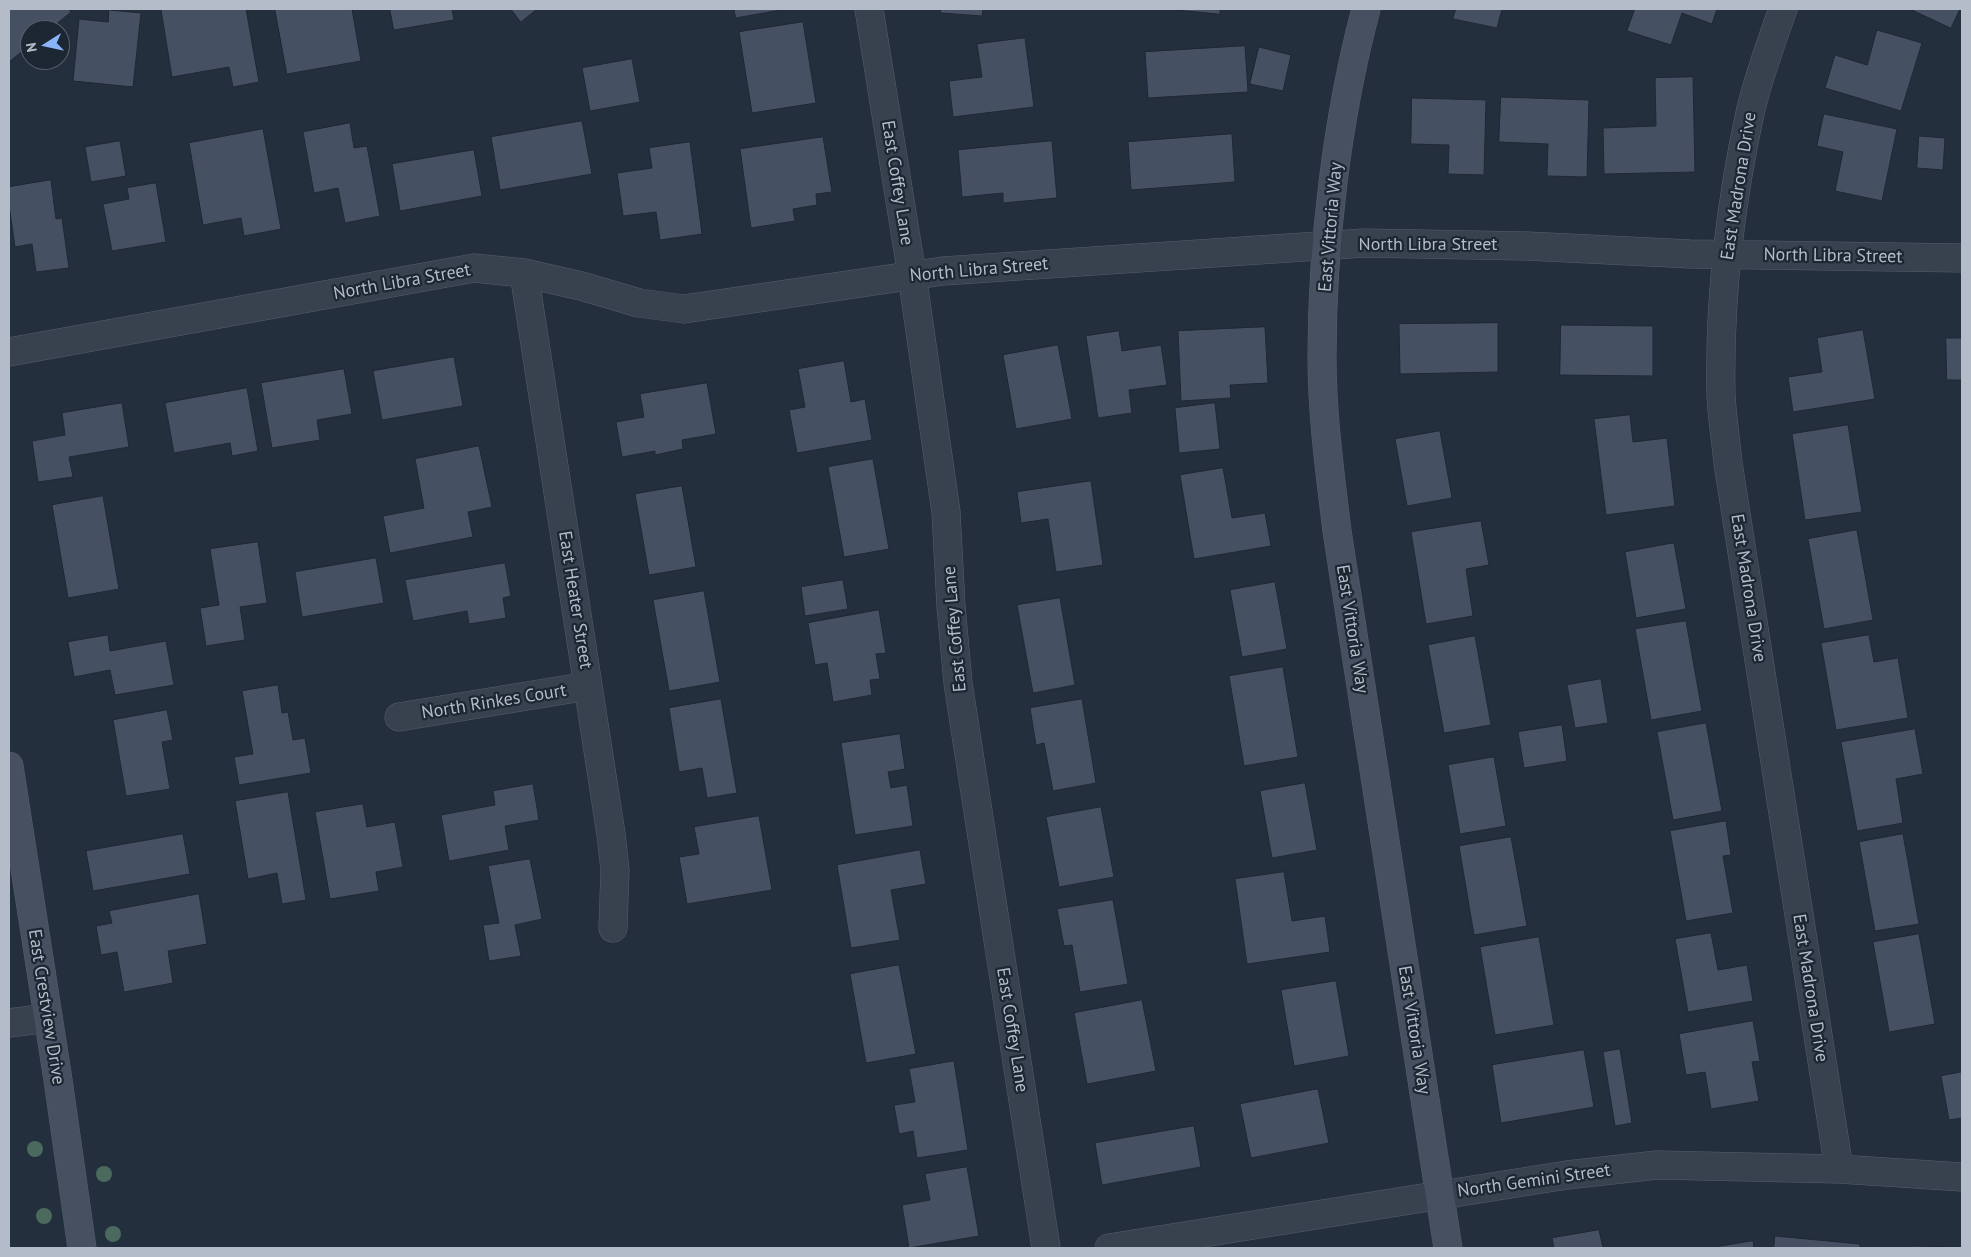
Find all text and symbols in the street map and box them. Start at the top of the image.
north arrow [20,20,70,70]
text: N [22,41,41,54]
street label: East Madrona Drive [1717,110,1761,262]
street label: East Coffey Lane [876,119,918,247]
street label: East Vittoria Way [1315,161,1347,293]
street label: North Libra Street [1359,234,1497,256]
street label: North Libra Street [1763,244,1903,268]
street label: North Libra Street [909,253,1049,287]
street label: North Libra Street [332,259,472,305]
street label: East Madrona Drive [1726,512,1770,664]
street label: East Heater Street [553,530,597,670]
street label: East Vittoria Way [1331,563,1373,695]
street label: East Coffey Lane [939,565,971,693]
street label: North Rinkes Court [420,680,568,724]
street label: East Madrona Drive [1788,912,1832,1064]
street label: East Crestview Drive [23,928,69,1086]
street label: East Vittoria Way [1393,964,1435,1096]
street label: East Coffey Lane [991,966,1033,1094]
street label: North Gemini Street [1456,1160,1612,1202]

